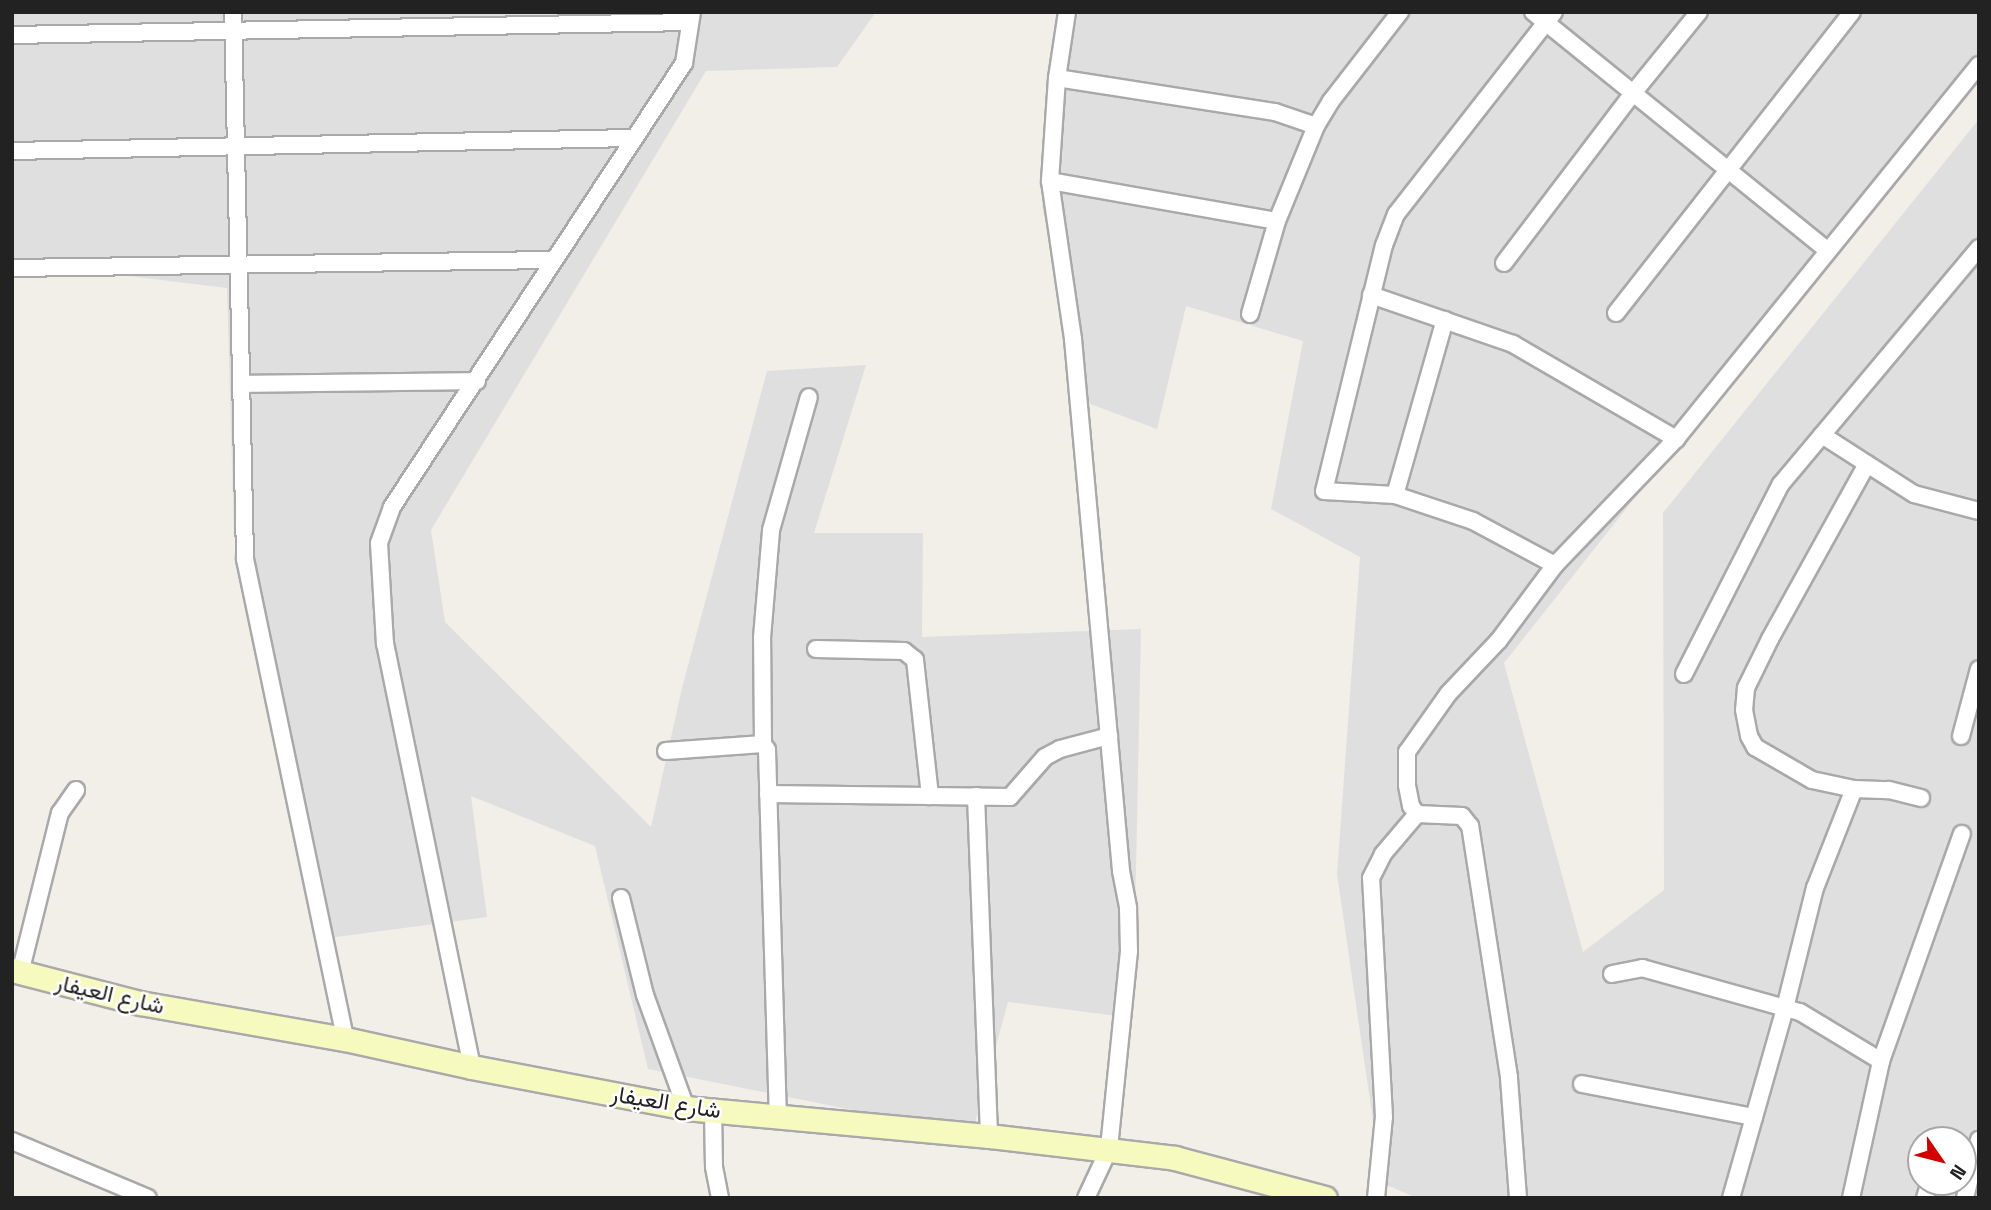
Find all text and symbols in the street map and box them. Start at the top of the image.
street label: شارع العيفار [53,968,167,1020]
street label: شارع العيفار [609,1080,723,1124]
north arrow [1907,1126,1977,1196]
text: N [1944,1160,1972,1185]

